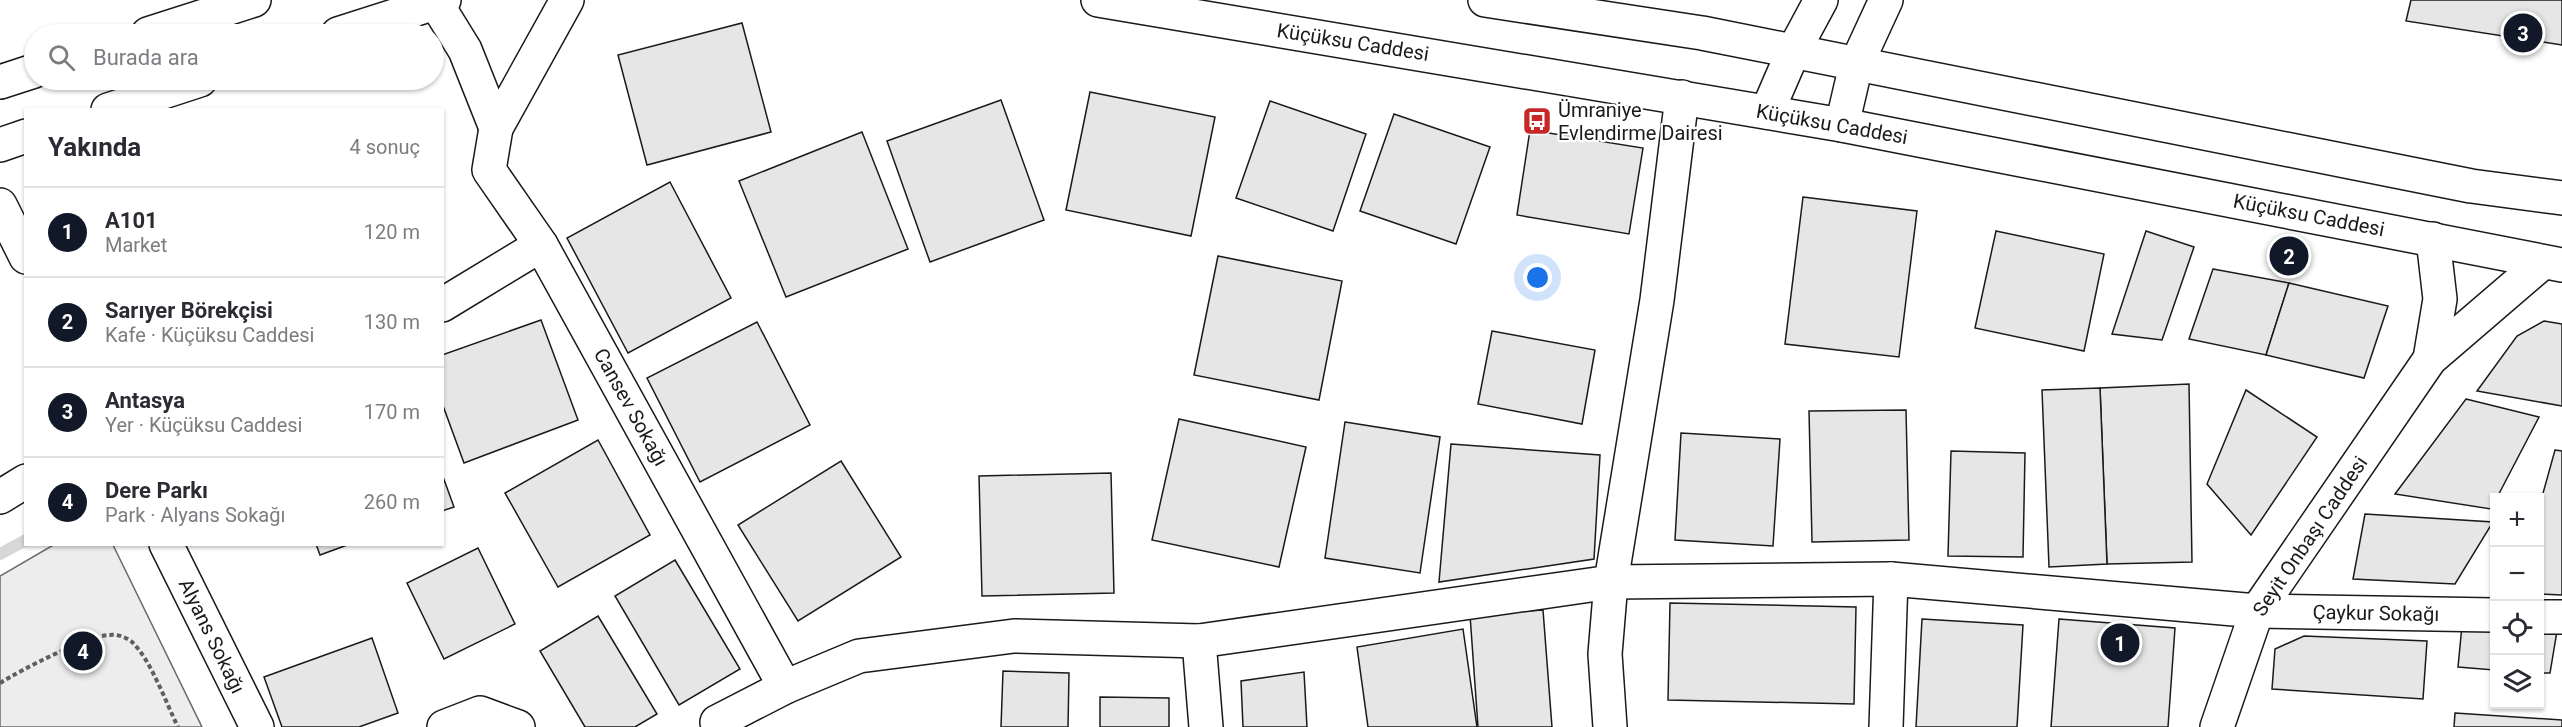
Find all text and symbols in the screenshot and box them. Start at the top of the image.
pin: 3 [2504,10,2542,56]
street label: Küçüksu Caddesi [1275,18,1431,66]
search box [24,24,444,90]
icon: search [45,41,78,74]
text: Burada ara [93,45,199,70]
place label: Ümraniye Evlendirme Dairesi [1558,98,1723,145]
street label: Küçüksu Caddesi [1754,99,1910,149]
bus stop icon: Ümraniye Evlendirme Dairesi [1521,105,1553,137]
text: Yakında [48,132,141,162]
text: 4 sonuç [350,135,420,159]
street label: Küçüksu Caddesi [2231,189,2387,241]
text: A101 [105,208,158,233]
text: 1 [62,220,73,244]
text: 120 m [364,220,420,244]
text: Market [105,233,167,257]
pin: 2 [2270,234,2308,278]
your location [1523,263,1552,292]
text: Sarıyer Börekçisi [105,298,273,323]
text: 2 [62,310,73,334]
text: 130 m [364,310,420,334]
text: Kafe · Küçüksu Caddesi [105,323,314,347]
street label: Cansev Sokağı [589,344,673,470]
text: Antasya [105,388,185,413]
text: 3 [62,400,73,424]
text: 170 m [364,400,420,424]
text: Yer · Küçüksu Caddesi [105,413,302,437]
street label: Seyit Onbaşı Caddesi [2248,452,2372,620]
text: Dere Parkı [105,478,208,503]
text: 4 [62,490,73,514]
text: 260 m [364,490,420,514]
map controls [2490,493,2544,709]
button: + [2490,493,2544,547]
text: Park · Alyans Sokağı [105,503,285,527]
button: − [2490,547,2544,601]
street label: Alyans Sokağı [174,575,250,697]
street label: Çaykur Sokağı [2313,600,2439,626]
button: locate [2490,601,2544,655]
pin: 1 [2100,620,2140,666]
pin: 4 [64,628,103,674]
button: layers [2490,655,2544,709]

